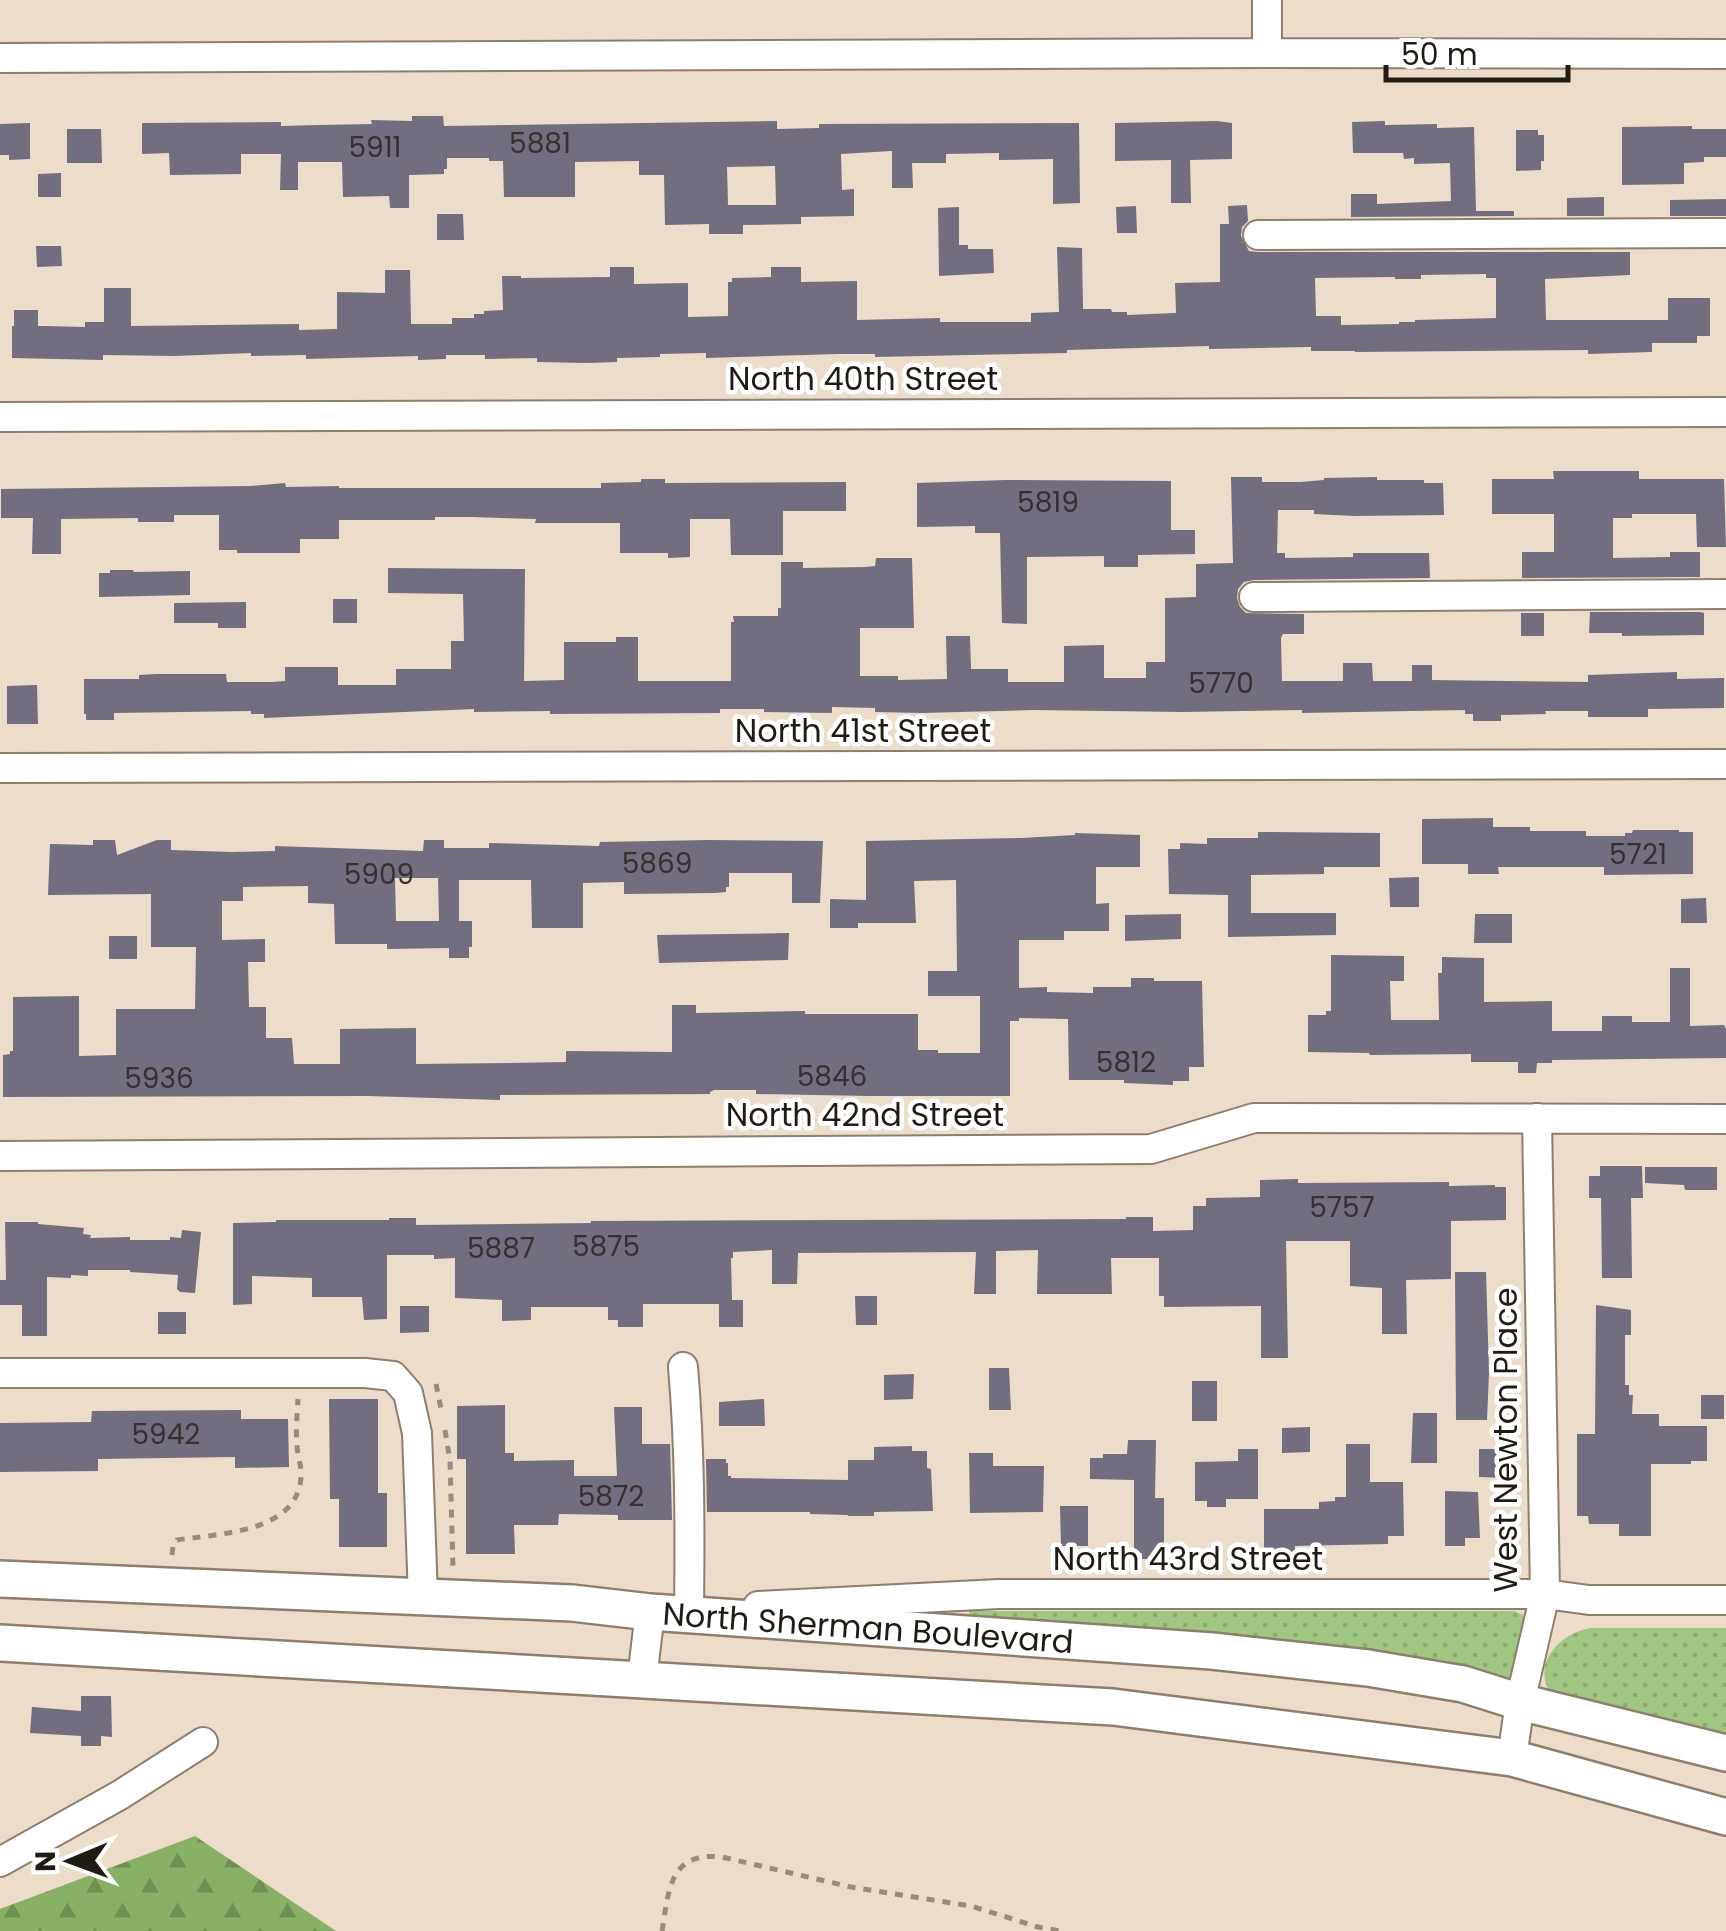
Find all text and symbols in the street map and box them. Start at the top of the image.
scale bar [1386,20,1568,82]
text: 50 m [1401,33,1478,76]
house number: 5881 [509,124,571,163]
house number: 5911 [348,128,402,167]
street label: North 40th Street [728,356,998,401]
house number: 5819 [1017,483,1079,522]
house number: 5770 [1188,664,1254,703]
street label: North 41st Street [735,708,991,753]
house number: 5721 [1609,835,1667,874]
house number: 5869 [622,844,692,883]
house number: 5909 [344,855,414,894]
house number: 5812 [1096,1043,1156,1082]
house number: 5846 [797,1057,867,1096]
house number: 5936 [124,1059,194,1098]
street label: North 42nd Street [726,1092,1004,1137]
house number: 5757 [1309,1188,1375,1227]
house number: 5875 [572,1227,640,1266]
house number: 5887 [467,1229,535,1268]
street label: West Newton Place [1483,1288,1528,1593]
house number: 5942 [132,1415,200,1454]
house number: 5872 [578,1477,644,1516]
street label: North 43rd Street [1053,1536,1323,1581]
street label: North Sherman Boulevard [661,1591,1075,1664]
north arrow [20,1811,120,1911]
text: N [26,1851,65,1872]

